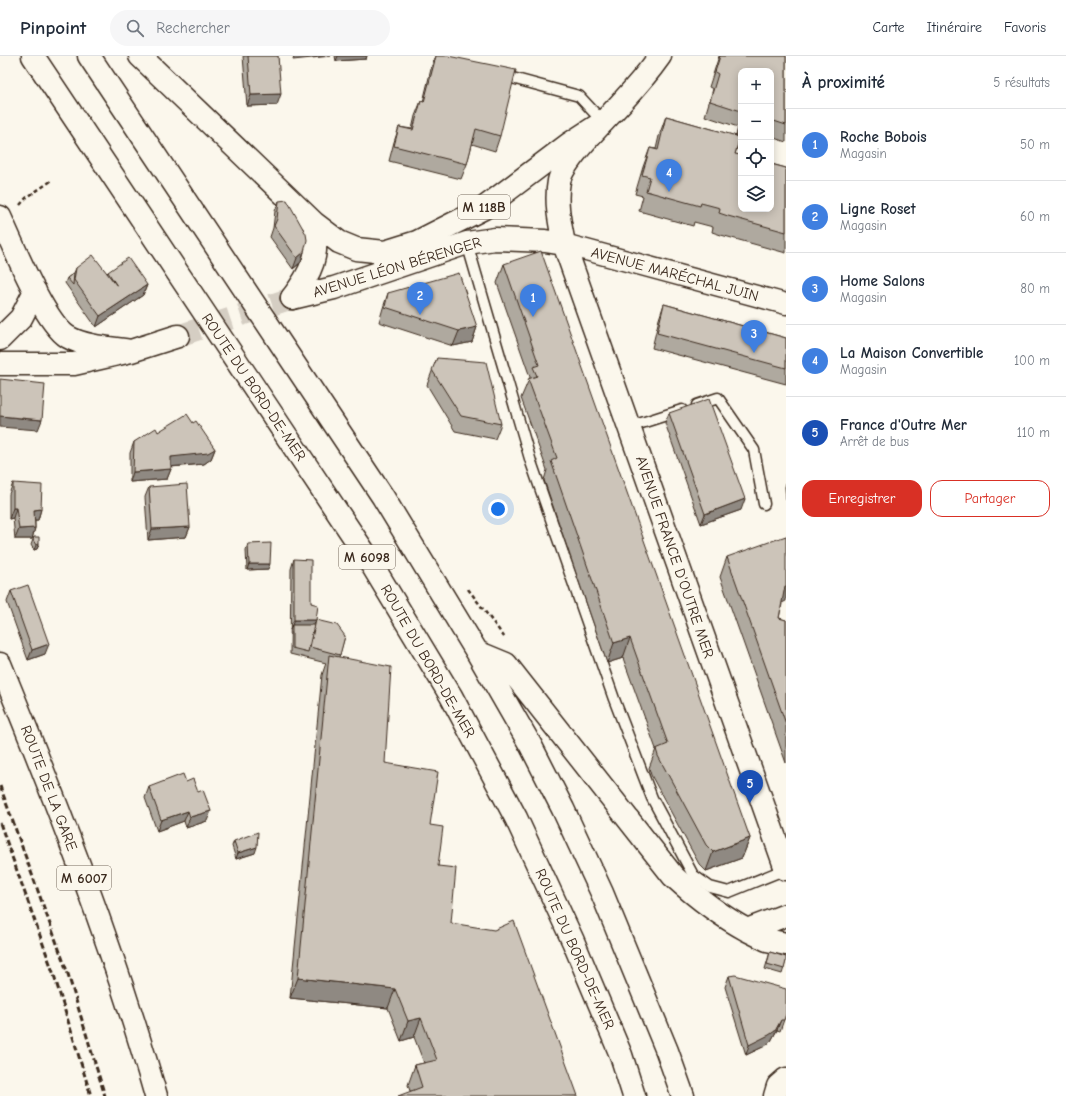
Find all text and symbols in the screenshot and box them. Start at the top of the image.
search box [110,10,390,46]
text: Pinpoint [20,17,86,39]
icon: search [124,17,146,39]
text: Rechercher [156,19,230,37]
text: Carte [873,19,905,36]
text: Itinéraire [927,19,982,36]
text: Favoris [1004,19,1046,36]
map controls [738,68,774,212]
button: + [738,68,774,104]
text: À proximité [802,73,885,92]
text: 5 résultats [993,75,1050,90]
button: − [738,104,774,140]
text: Roche Bobois [840,128,927,146]
text: 1 [812,137,818,152]
text: 50 m [1020,137,1050,152]
button: locate [738,140,774,176]
text: Magasin [840,146,887,161]
pin: 4 [656,159,682,192]
button: layers [738,176,774,212]
road number: M 118B [458,195,510,219]
text: Ligne Roset [840,200,916,218]
text: 2 [812,209,818,224]
text: 60 m [1020,209,1050,224]
text: Magasin [840,218,887,233]
street label: AVENUE LÉON BÉRENGER [310,232,484,301]
street label: AVENUE MARÉCHAL JUIN [589,242,761,305]
text: Home Salons [840,272,925,290]
text: 3 [812,281,818,296]
text: 80 m [1020,281,1050,296]
pin: 2 [407,282,433,315]
pin: 1 [520,284,546,317]
text: Magasin [840,290,887,305]
street label: ROUTE DU BORD-DE-MER [198,310,310,464]
pin: 3 [741,320,767,353]
text: La Maison Convertible [840,344,983,362]
text: 4 [812,353,818,368]
text: 100 m [1014,353,1050,368]
text: Magasin [840,362,887,377]
text: France d'Outre Mer [840,416,967,434]
text: 5 [812,425,818,440]
text: 110 m [1017,425,1050,440]
text: Arrêt de bus [840,434,909,449]
street label: AVENUE FRANCE D'OUTRE MER [632,454,718,661]
button: Enregistrer [802,480,922,517]
button: Partager [930,480,1050,517]
your location [488,499,508,519]
road number: M 6098 [339,545,395,569]
street label: ROUTE DU BORD-DE-MER [377,581,479,741]
street label: ROUTE DE LA GARE [17,723,81,853]
pin: 5 [737,770,763,803]
road number: M 6007 [57,866,111,890]
street label: ROUTE DU BORD-DE-MER [531,866,619,1032]

